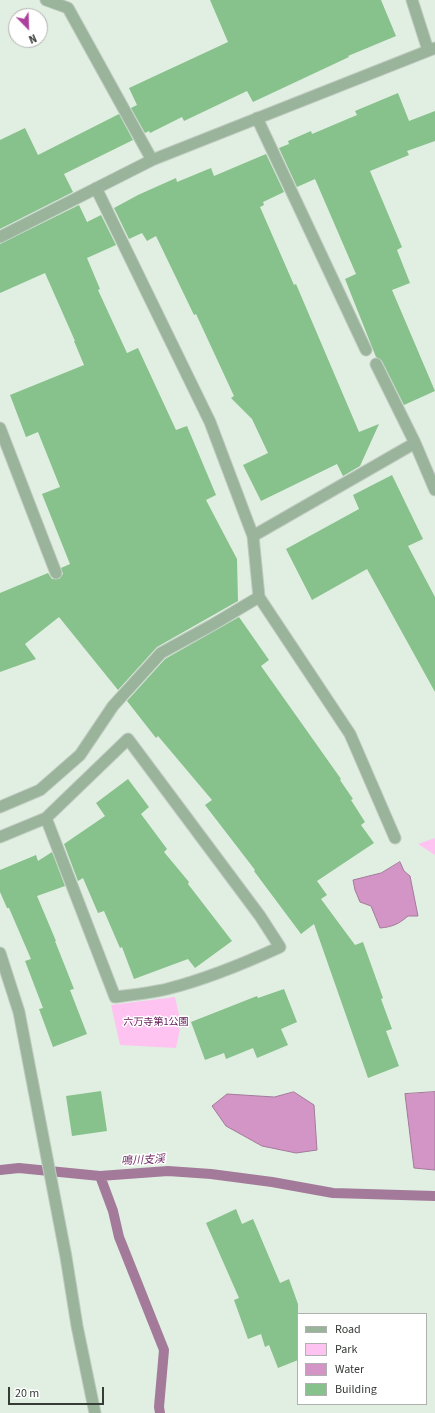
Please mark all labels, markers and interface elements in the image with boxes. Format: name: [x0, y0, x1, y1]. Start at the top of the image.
north arrow: [8, 8, 48, 48]
text: N: [26, 30, 39, 47]
park label: 六万寺第1公園: [124, 1017, 188, 1029]
water label: 鳴川支渓: [121, 1153, 165, 1169]
legend: [297, 1313, 427, 1405]
text: Road: [335, 1321, 361, 1338]
text: Park: [335, 1341, 357, 1358]
text: Water: [335, 1361, 364, 1378]
scale bar: [10, 1379, 106, 1405]
text: Building: [335, 1381, 377, 1398]
text: 20 m: [15, 1385, 39, 1402]

